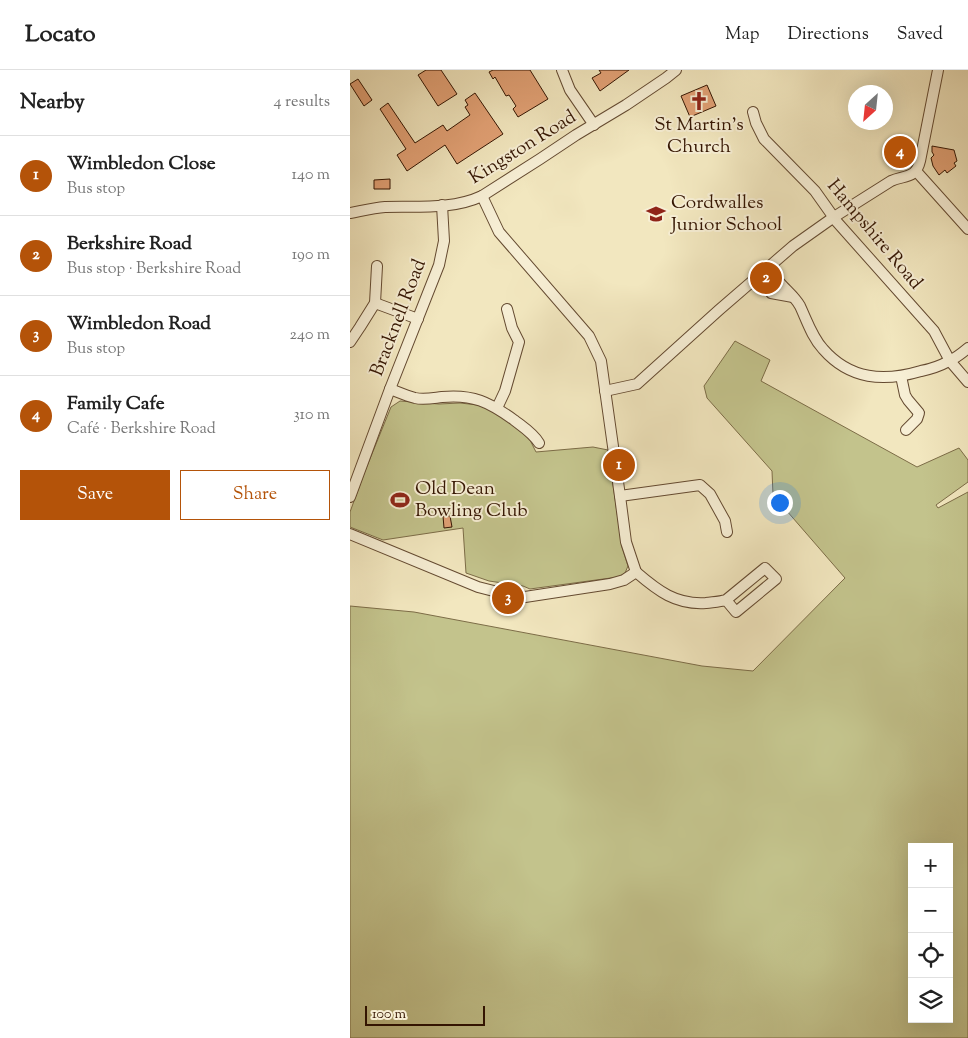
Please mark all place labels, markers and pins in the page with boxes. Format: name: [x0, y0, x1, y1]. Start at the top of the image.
church icon: St Martin's Church: [688, 90, 710, 112]
place label: St Martin's Church: [654, 112, 744, 161]
pin: 4: [884, 133, 916, 171]
place label: Cordwalles Junior School: [670, 190, 782, 239]
school or university icon: Cordwalles Junior School: [645, 203, 667, 225]
pin: 2: [750, 259, 782, 297]
pin: 1: [603, 446, 635, 484]
place label: Old Dean Bowling Club: [415, 476, 528, 525]
sports icon: Old Dean Bowling Club: [389, 489, 411, 511]
pin: 3: [492, 579, 524, 617]

